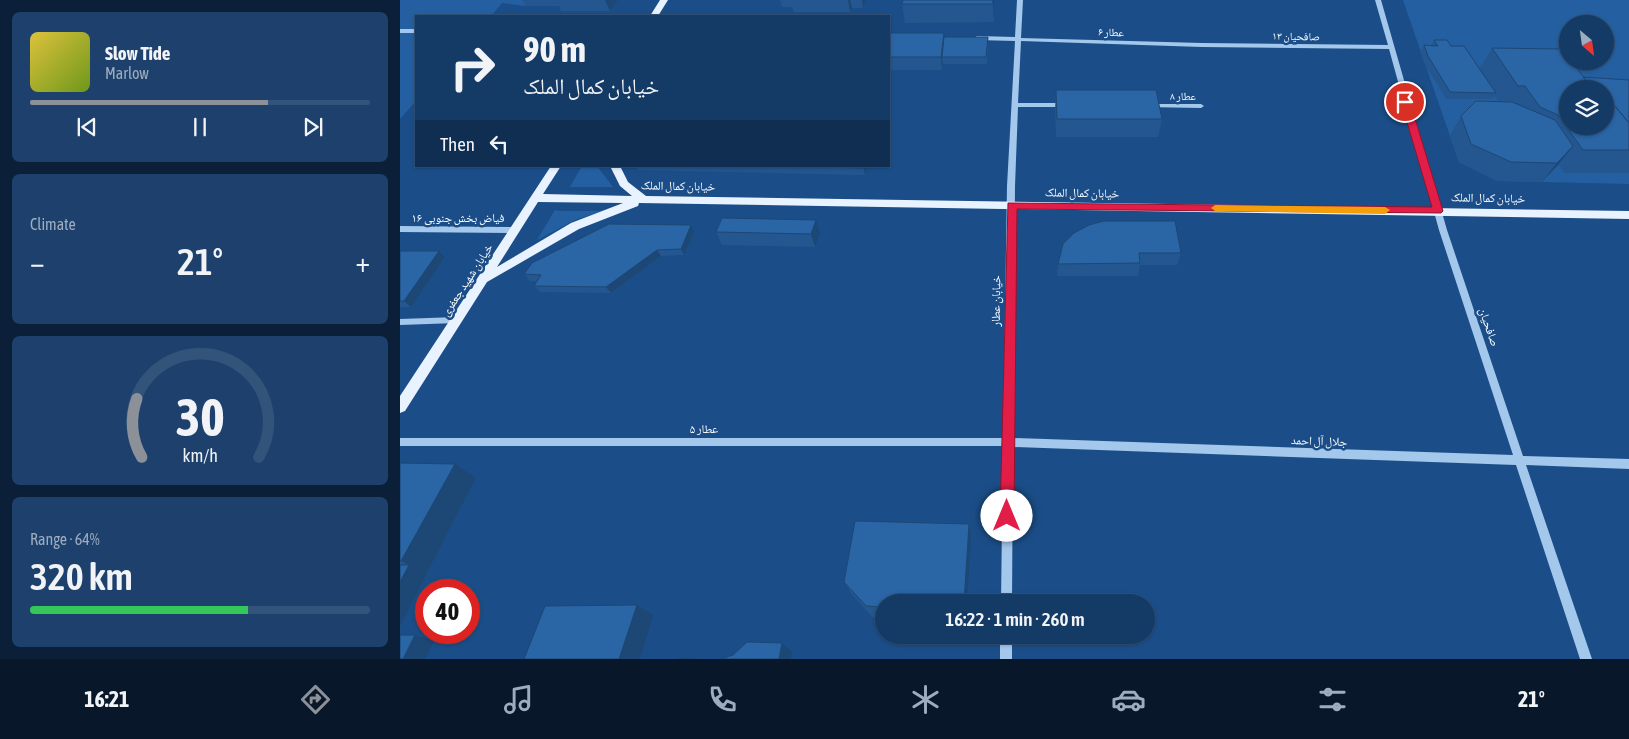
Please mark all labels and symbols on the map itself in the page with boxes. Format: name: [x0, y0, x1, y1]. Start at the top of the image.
north arrow: [1559, 15, 1614, 70]
street label: عطار ۶: [1098, 26, 1125, 38]
street label: صافحیان ۱۳: [1272, 30, 1320, 43]
pin: [1384, 81, 1426, 123]
street label: عطار ۸: [1170, 90, 1196, 102]
street label: خیابان کمال الملک: [641, 178, 716, 194]
street label: خیابان کمال الملک: [1045, 185, 1120, 201]
street label: خیابان کمال الملک: [1451, 190, 1526, 206]
street label: فیاض بخش جنوبی ۱۶: [411, 211, 505, 225]
street label: خیابان شهید جعفری: [438, 241, 496, 319]
street label: خیابان عطار: [989, 275, 1004, 328]
street label: صافحیان: [1476, 306, 1502, 348]
street label: عطار ۵: [690, 422, 718, 436]
street label: جلال آل احمد: [1291, 433, 1348, 449]
position arrow: [980, 489, 1032, 541]
speed limit sign: 40: [415, 579, 480, 644]

